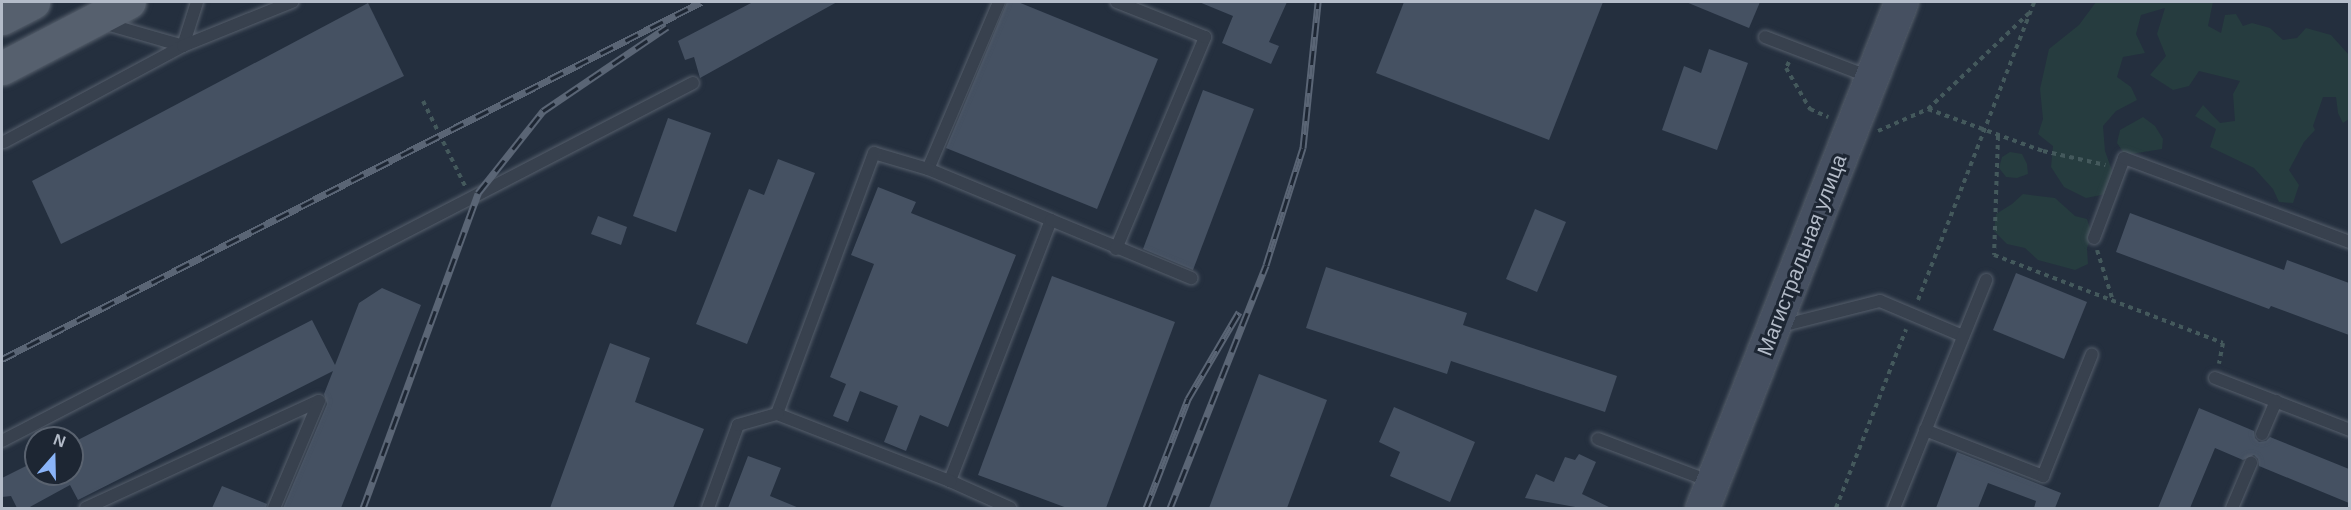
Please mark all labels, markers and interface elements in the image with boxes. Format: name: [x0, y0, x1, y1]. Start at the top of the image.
street label: Магистральная улица: [1752, 151, 1852, 359]
north arrow: [24, 426, 84, 486]
text: N: [51, 431, 68, 450]

